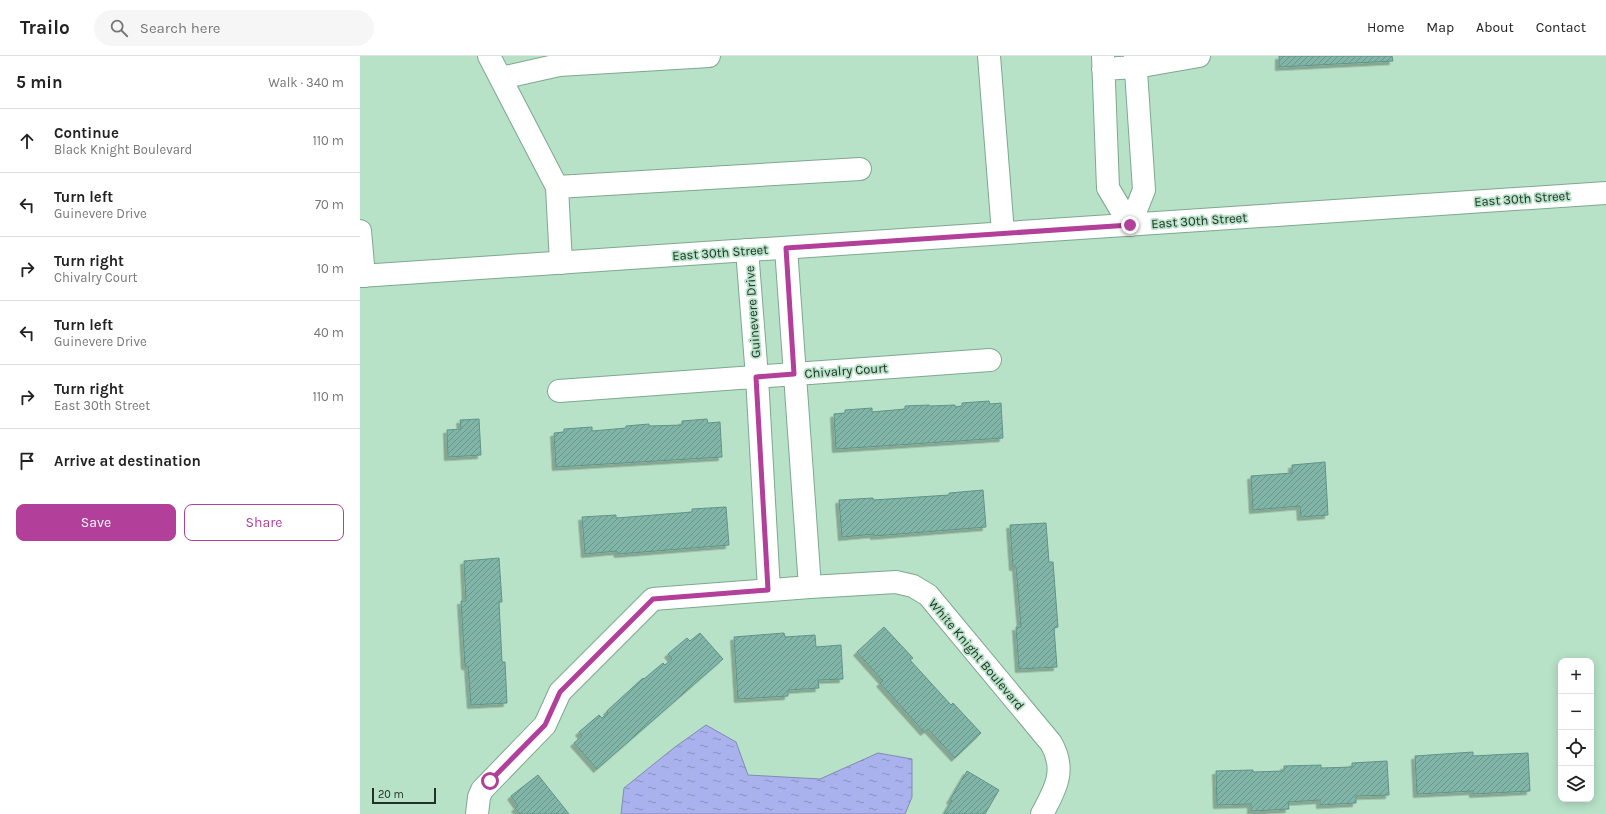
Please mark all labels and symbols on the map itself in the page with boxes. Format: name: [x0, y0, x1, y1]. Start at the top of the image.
street label: East 30th Street: [1474, 188, 1571, 209]
street label: East 30th Street: [1151, 210, 1248, 231]
route end: [1121, 216, 1139, 234]
street label: East 30th Street: [672, 242, 769, 263]
street label: Guinevere Drive: [742, 265, 763, 359]
street label: Chivalry Court: [804, 360, 888, 381]
street label: White Knight Boulevard: [926, 596, 1027, 713]
route start: [481, 772, 499, 790]
scale bar: [372, 786, 436, 805]

